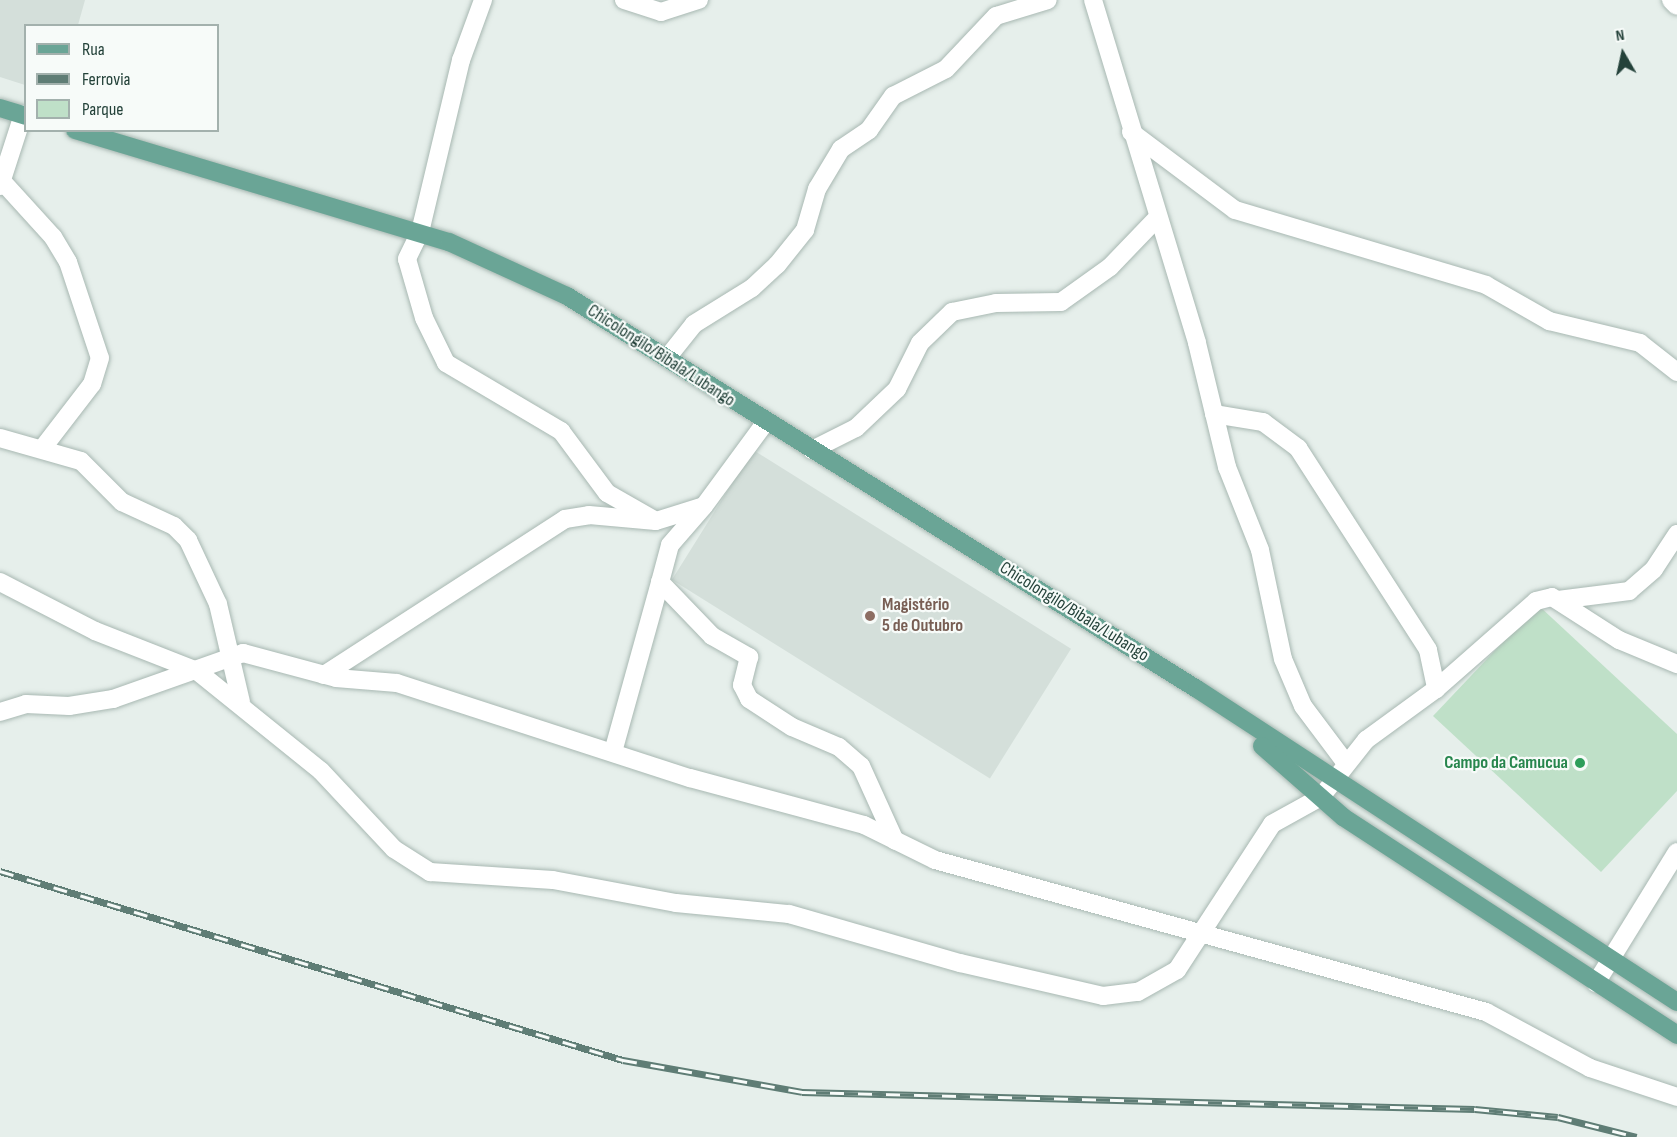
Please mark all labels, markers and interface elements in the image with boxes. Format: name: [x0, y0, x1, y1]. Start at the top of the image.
legend: [24, 24, 219, 132]
north arrow: [1593, 24, 1653, 84]
text: N: [1614, 26, 1626, 46]
text: Rua: [82, 39, 105, 60]
text: Ferrovia: [82, 69, 130, 90]
text: Parque: [82, 99, 123, 120]
street label: Chicolongilo/Bibala/Lubango: [583, 300, 739, 412]
street label: Chicolongilo/Bibala/Lubango: [996, 557, 1152, 667]
place label: Magistério 5 de Outubro: [882, 595, 963, 638]
marker: Magistério 5 de Outubro: [863, 609, 877, 623]
place label: Campo da Camucua: [1444, 752, 1568, 774]
marker: Campo da Camucua: [1573, 756, 1587, 770]

